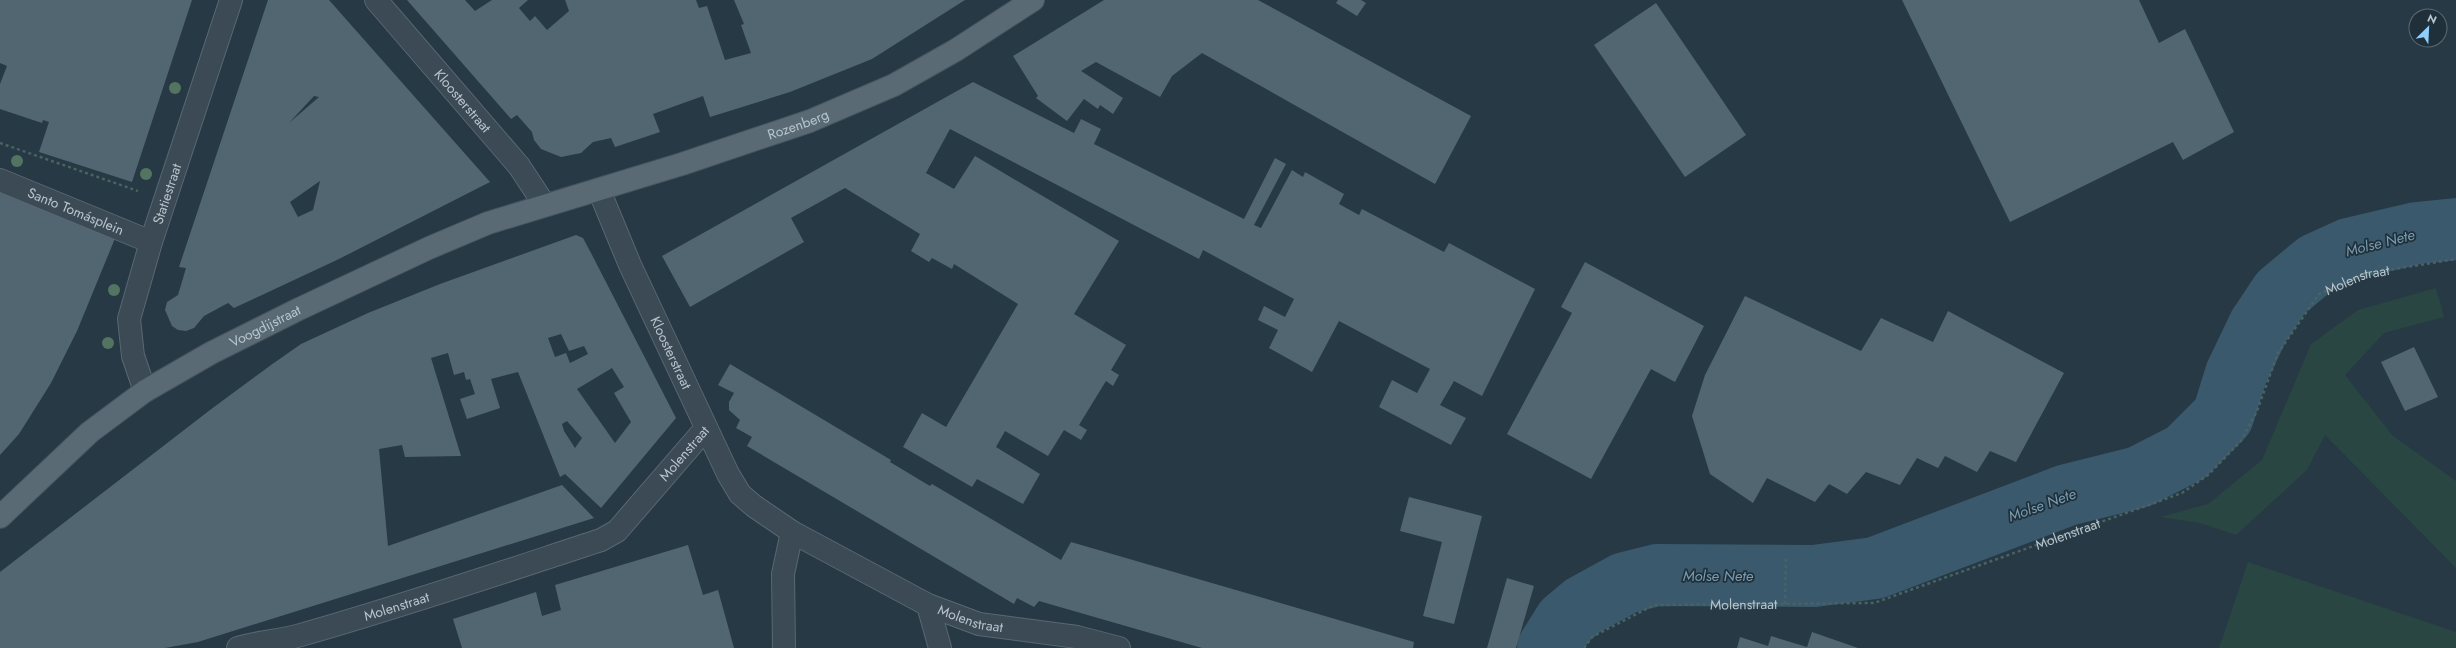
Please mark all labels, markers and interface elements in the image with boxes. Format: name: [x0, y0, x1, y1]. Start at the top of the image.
north arrow: [2408, 8, 2448, 48]
text: N: [2425, 10, 2439, 28]
street label: Kloosterstraat: [430, 65, 496, 137]
street label: Rozenberg: [765, 104, 832, 145]
street label: Statiestraat: [148, 160, 186, 227]
street label: Santo Tomásplein: [25, 182, 127, 240]
water label: Molse Nete: [2343, 224, 2417, 262]
street label: Molenstraat: [2322, 260, 2391, 300]
street label: Voogdijstraat: [226, 299, 305, 352]
street label: Kloosterstraat: [645, 313, 697, 393]
street label: Molenstraat: [654, 421, 714, 485]
water label: Molse Nete: [2005, 482, 2079, 527]
street label: Molenstraat: [2032, 513, 2103, 555]
water label: Molse Nete: [1683, 565, 1754, 587]
street label: Molenstraat: [361, 587, 432, 626]
street label: Molenstraat: [1710, 594, 1778, 614]
street label: Molenstraat: [935, 600, 1005, 637]

